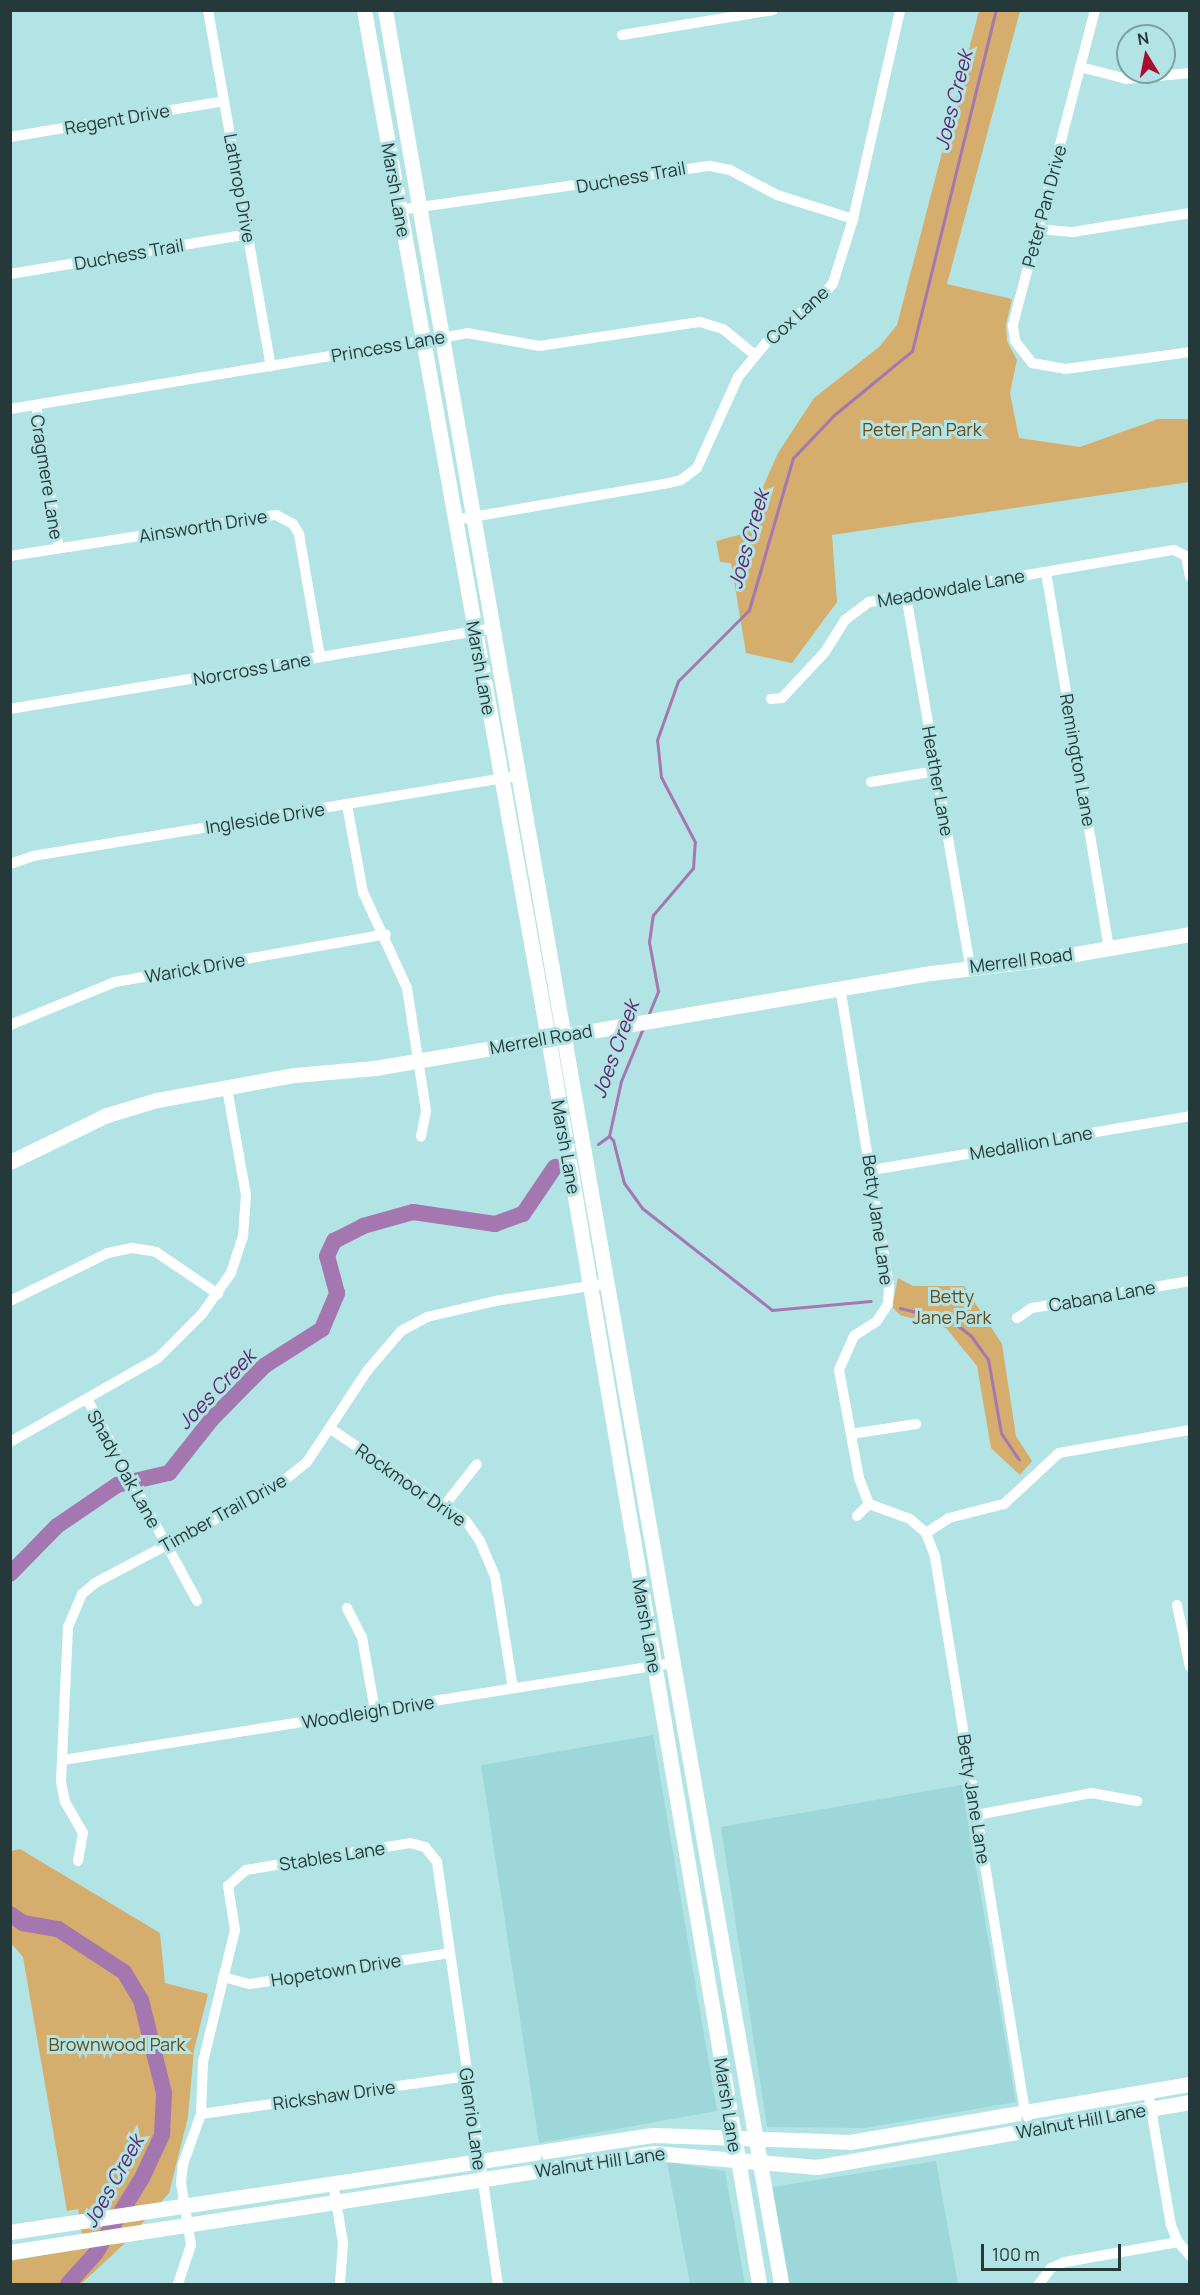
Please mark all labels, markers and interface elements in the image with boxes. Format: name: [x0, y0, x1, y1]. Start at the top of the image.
north arrow: [1116, 24, 1176, 84]
text: N: [1136, 26, 1151, 50]
water label: Joes Creek: [929, 48, 977, 152]
street label: Regent Drive: [63, 99, 171, 139]
street label: Lathrop Drive: [220, 132, 260, 244]
street label: Marsh Lane: [377, 141, 415, 239]
street label: Peter Pan Drive: [1017, 143, 1071, 269]
street label: Duchess Trail: [575, 157, 687, 197]
street label: Duchess Trail: [73, 234, 185, 274]
street label: Cox Lane: [761, 281, 833, 349]
street label: Princess Lane: [329, 325, 447, 367]
street label: Cragmere Lane: [26, 413, 68, 541]
park label: Peter Pan Park: [862, 418, 982, 440]
water label: Joes Creek: [722, 487, 774, 591]
street label: Ainsworth Drive: [137, 505, 269, 547]
street label: Meadowdale Lane: [876, 564, 1026, 612]
street label: Marsh Lane: [462, 619, 500, 717]
street label: Norcross Lane: [192, 648, 312, 690]
street label: Remington Lane: [1056, 692, 1100, 828]
street label: Heather Lane: [918, 724, 958, 838]
street label: Ingleside Drive: [204, 798, 326, 838]
street label: Merrell Road: [968, 943, 1074, 977]
street label: Warick Drive: [143, 949, 247, 987]
water label: Joes Creek: [586, 997, 644, 1101]
street label: Merrell Road: [488, 1019, 594, 1059]
street label: Marsh Lane: [547, 1098, 585, 1196]
street label: Medallion Lane: [968, 1122, 1094, 1164]
street label: Betty Jane Lane: [858, 1153, 898, 1287]
street label: Cabana Lane: [1047, 1276, 1157, 1316]
park label: Betty Jane Park: [913, 1286, 991, 1328]
water label: Joes Creek: [172, 1344, 260, 1434]
street label: Shady Oak Lane: [83, 1406, 165, 1532]
street label: Rockmoor Drive: [352, 1439, 470, 1531]
street label: Timber Trail Drive: [156, 1469, 290, 1557]
street label: Marsh Lane: [628, 1577, 666, 1675]
street label: Woodleigh Drive: [300, 1691, 436, 1733]
street label: Betty Jane Lane: [953, 1732, 995, 1866]
street label: Stables Lane: [277, 1837, 387, 1875]
street label: Hopetown Drive: [269, 1949, 403, 1991]
park label: Brownwood Park: [48, 2033, 186, 2055]
street label: Marsh Lane: [710, 2056, 746, 2154]
street label: Glenrio Lane: [455, 2066, 491, 2172]
street label: Rickshaw Drive: [271, 2076, 397, 2114]
street label: Walnut Hill Lane: [1014, 2099, 1148, 2143]
water label: Joes Creek: [78, 2131, 148, 2231]
street label: Walnut Hill Lane: [533, 2142, 667, 2182]
scale bar: [984, 2232, 1124, 2270]
text: 100 m: [992, 2242, 1040, 2266]

